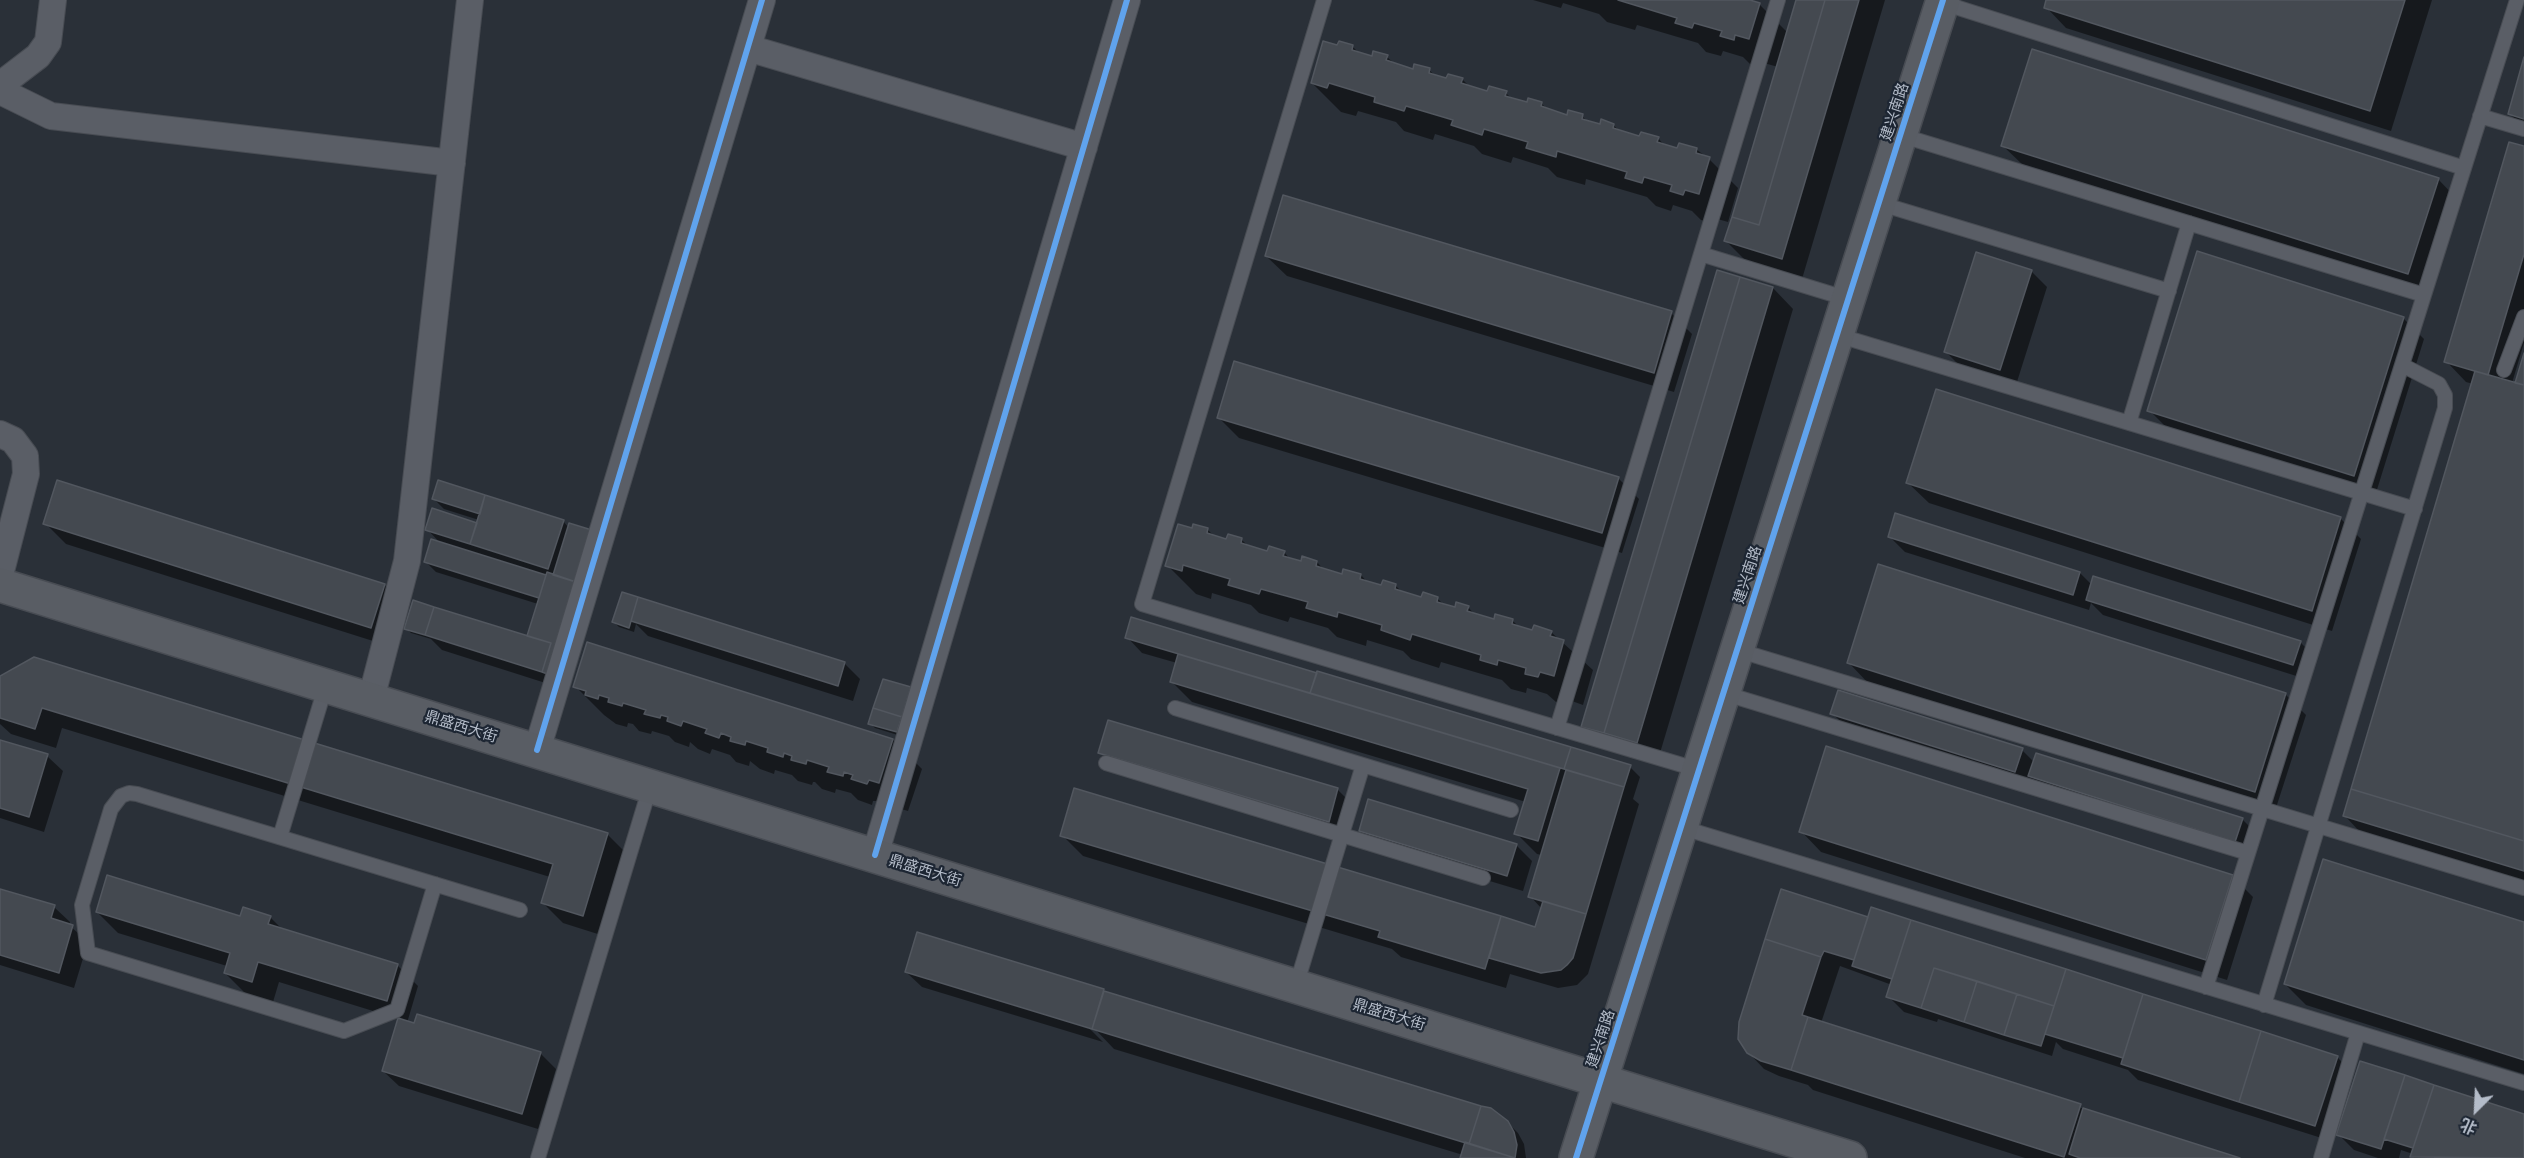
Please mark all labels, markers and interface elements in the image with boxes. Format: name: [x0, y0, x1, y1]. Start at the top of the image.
street label: 建兴南路: [1877, 81, 1913, 143]
street label: 建兴南路: [1730, 544, 1766, 606]
street label: 鼎盛西大街: [423, 707, 499, 747]
street label: 鼎盛西大街: [887, 851, 963, 891]
street label: 鼎盛西大街: [1351, 995, 1427, 1035]
street label: 建兴南路: [1583, 1008, 1619, 1070]
north arrow: [2446, 1080, 2506, 1140]
text: 北: [2457, 1114, 2480, 1139]

